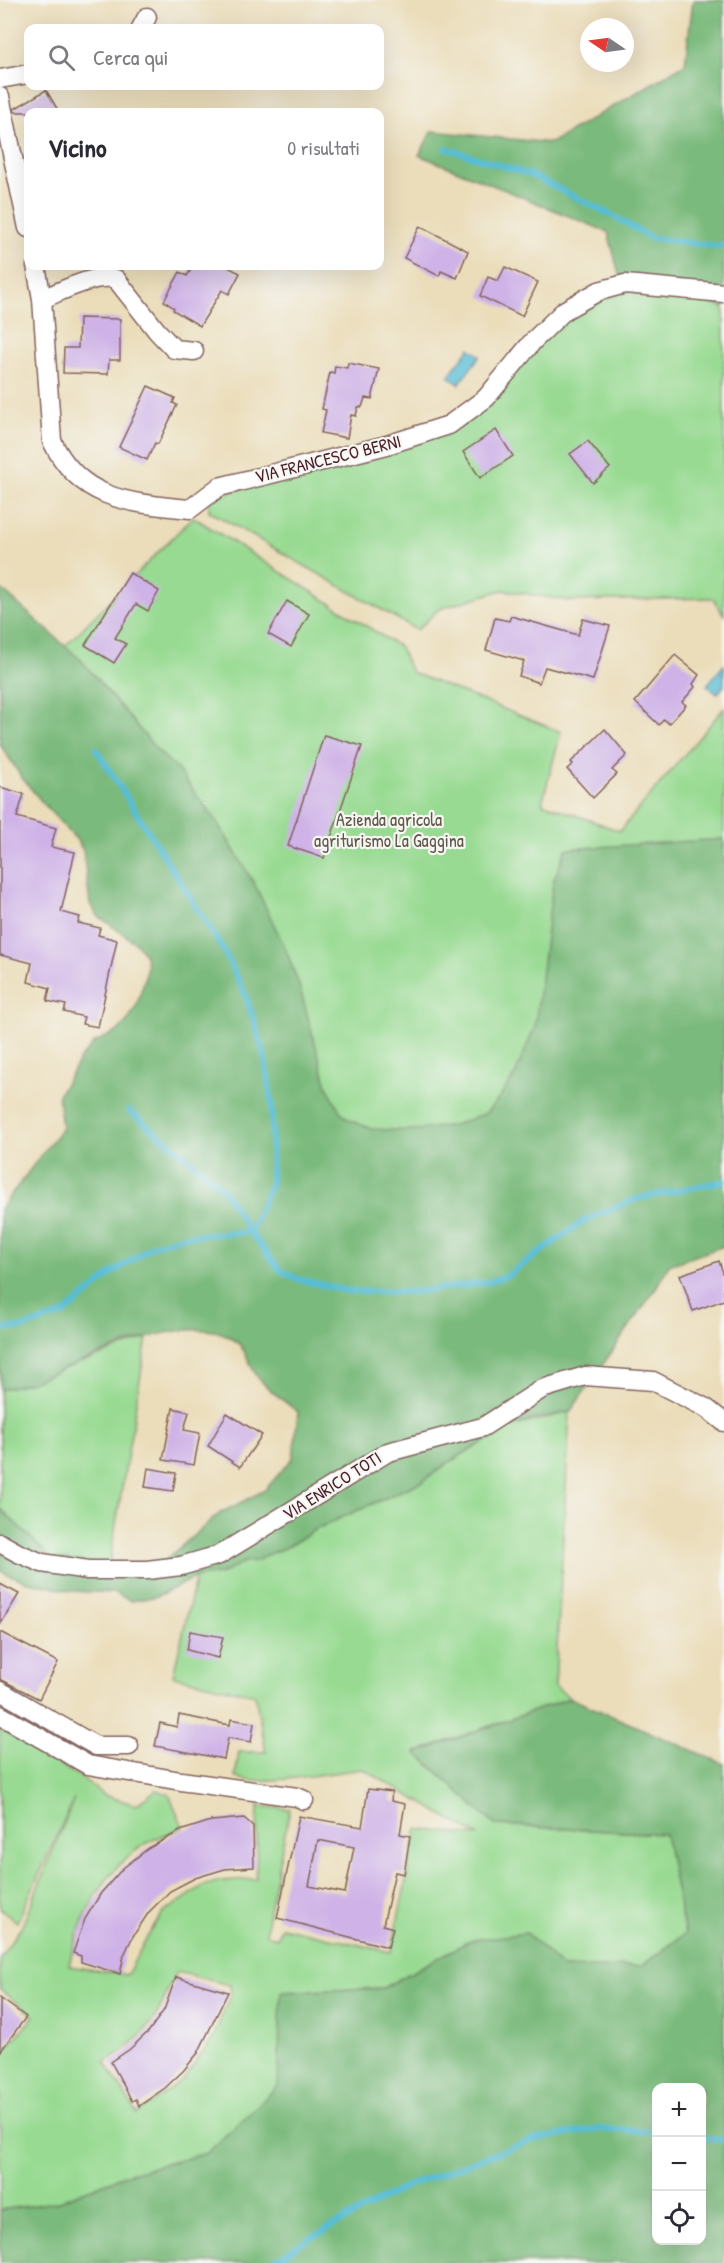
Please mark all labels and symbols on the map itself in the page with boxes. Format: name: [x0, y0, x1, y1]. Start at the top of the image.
north arrow: [580, 18, 634, 72]
street label: VIA FRANCESCO BERNI: [252, 428, 404, 489]
park label: Azienda agricola agriturismo La Gaggina: [314, 807, 464, 853]
street label: VIA ENRICO TOTI: [277, 1445, 386, 1526]

